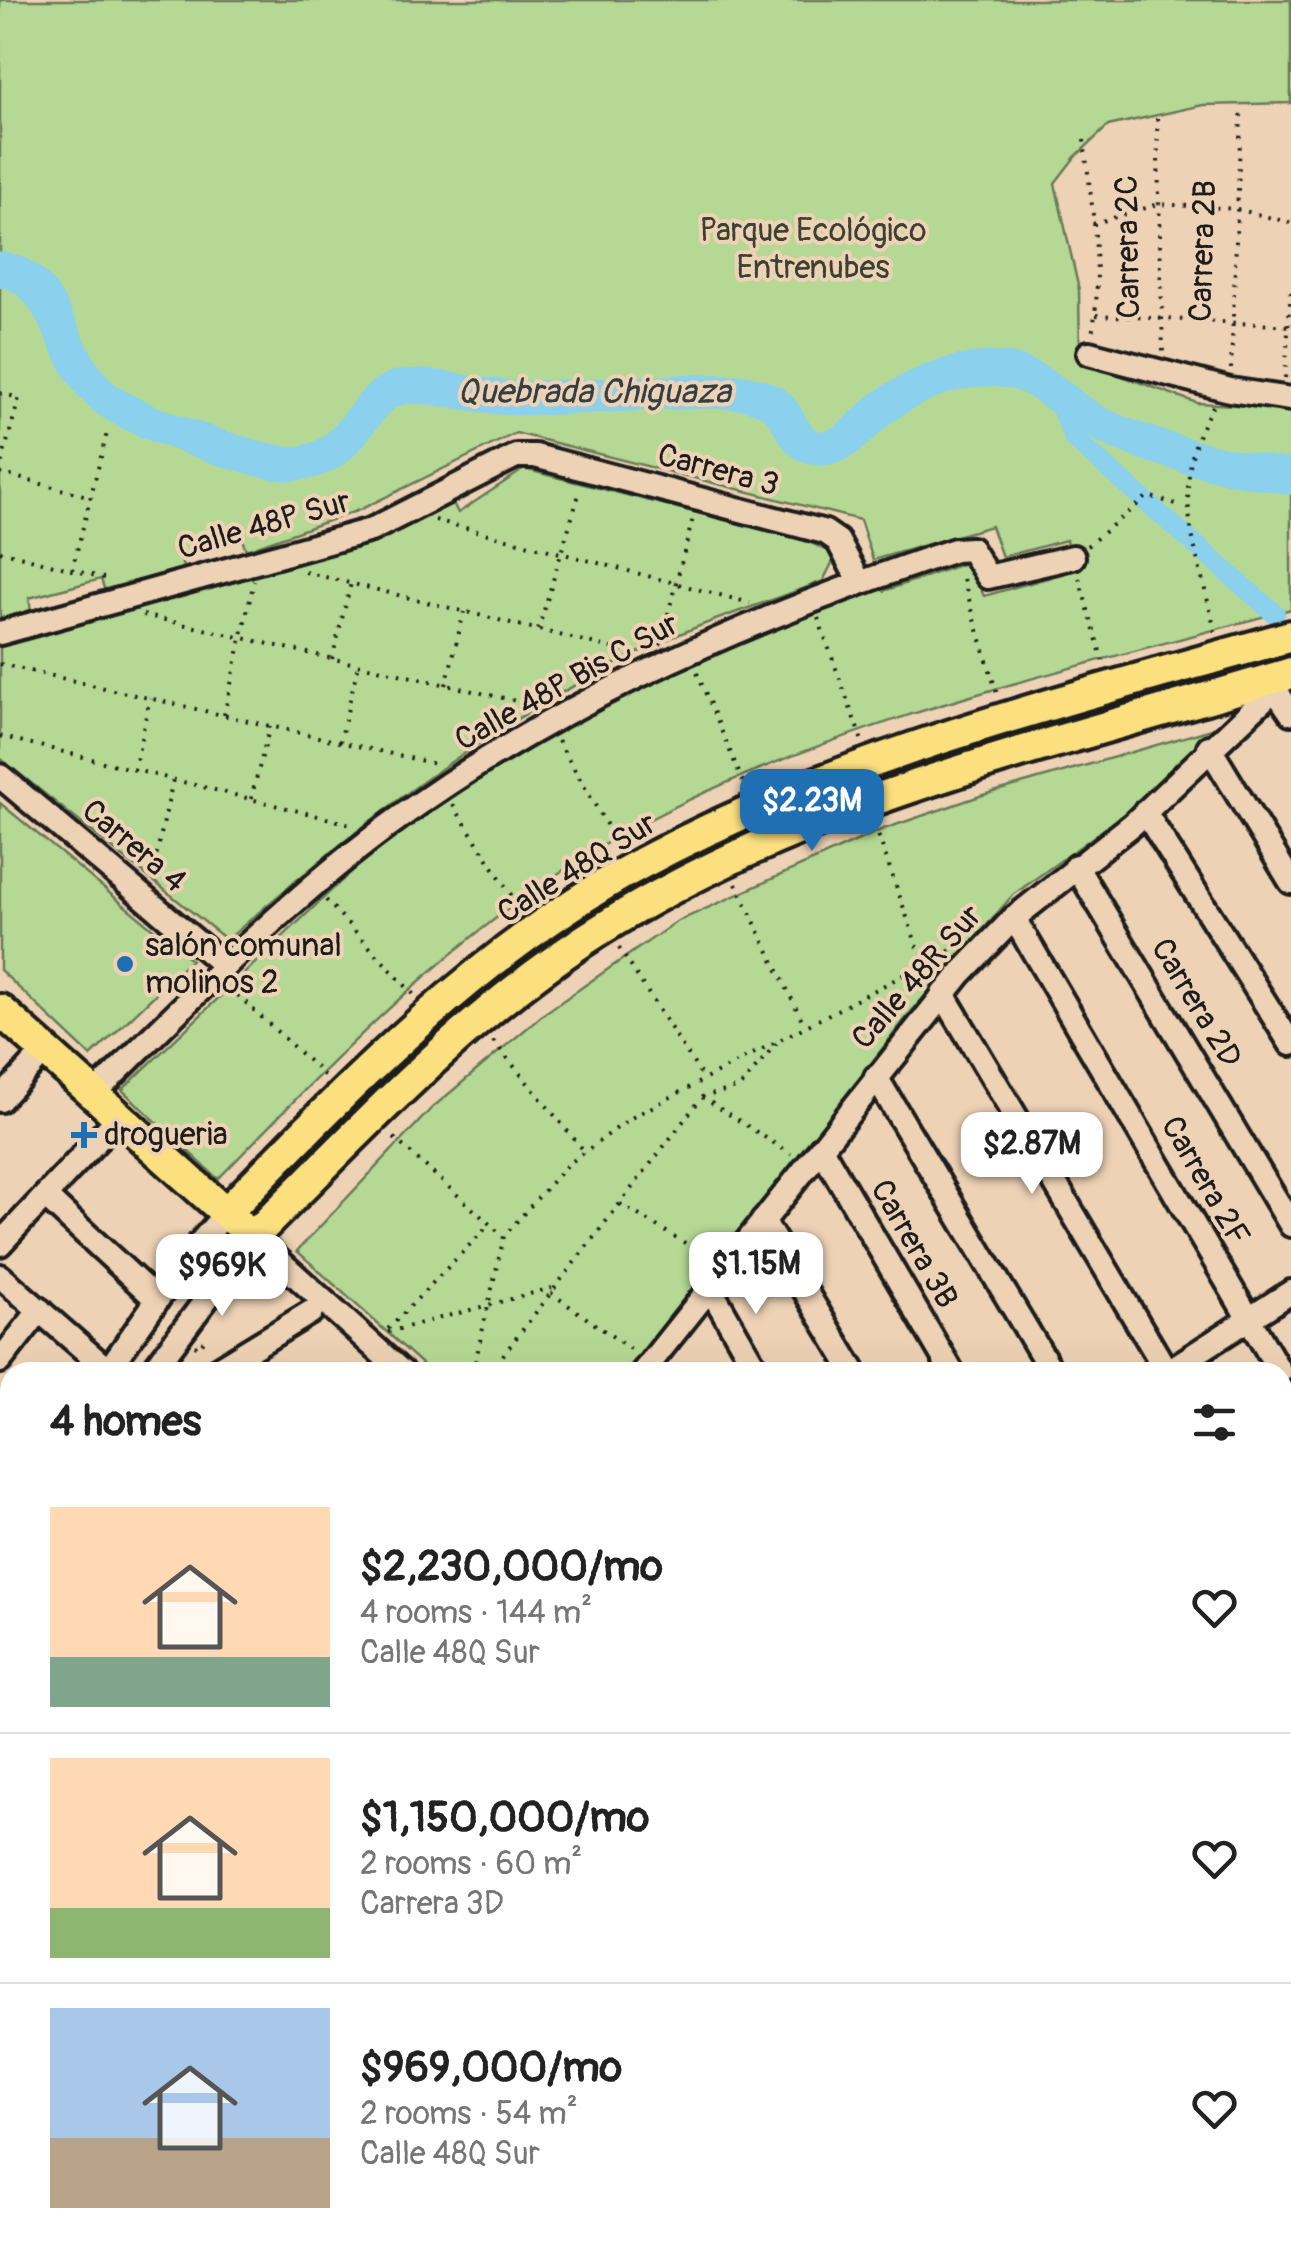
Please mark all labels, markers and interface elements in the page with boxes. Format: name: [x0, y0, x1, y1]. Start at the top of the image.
street label: Carrera 2C: [1107, 175, 1149, 319]
street label: Carrera 2B: [1181, 179, 1225, 323]
park label: Parque Ecológico Entrenubes: [700, 211, 926, 288]
water label: Quebrada Chiguaza: [457, 370, 733, 414]
street label: Carrera 3: [653, 435, 783, 505]
street label: Calle 48P Sur: [173, 481, 356, 569]
street label: Calle 48P Bis C Sur: [448, 604, 686, 760]
pin: $2.23M: [731, 769, 893, 854]
text: $2.23M: [762, 781, 862, 821]
street label: Carrera 4: [73, 791, 195, 901]
street label: Calle 48Q Sur: [490, 803, 664, 933]
street label: Calle 48R Sur: [843, 896, 991, 1058]
place label: salón comunal molinos 2: [145, 926, 342, 1003]
street label: Carrera 2D: [1142, 931, 1250, 1075]
marker: salón comunal molinos 2: [114, 953, 136, 975]
street label: Carrera 2F: [1152, 1109, 1258, 1253]
pin: $2.87M: [951, 1112, 1113, 1197]
place label: drogueria: [104, 1115, 228, 1155]
marker: drogueria: [73, 1124, 95, 1146]
text: $2.87M: [983, 1124, 1081, 1164]
street label: Carrera 3B: [861, 1173, 967, 1315]
pin: $1.15M: [675, 1232, 837, 1317]
pin: $969K: [152, 1234, 292, 1319]
text: $1.15M: [711, 1244, 801, 1284]
text: $969K: [178, 1246, 266, 1286]
icon: filters: [1187, 1395, 1242, 1450]
text: 4 homes: [50, 1396, 201, 1448]
text: $2,230,000/mo: [360, 1541, 663, 1593]
icon: home: [130, 1547, 250, 1667]
icon: heart: [1187, 1580, 1242, 1635]
text: 4 rooms · 144 m²: [360, 1593, 592, 1633]
text: Calle 48Q Sur: [360, 1633, 540, 1673]
text: $1,150,000/mo: [360, 1792, 649, 1844]
icon: home: [130, 1798, 250, 1918]
icon: heart: [1187, 1831, 1242, 1886]
text: 2 rooms · 60 m²: [360, 1844, 582, 1884]
text: Carrera 3D: [360, 1884, 504, 1924]
text: $969,000/mo: [360, 2042, 622, 2094]
icon: home: [130, 2048, 250, 2168]
icon: heart: [1187, 2081, 1242, 2136]
text: 2 rooms · 54 m²: [360, 2094, 578, 2134]
text: Calle 48Q Sur: [360, 2134, 540, 2174]

